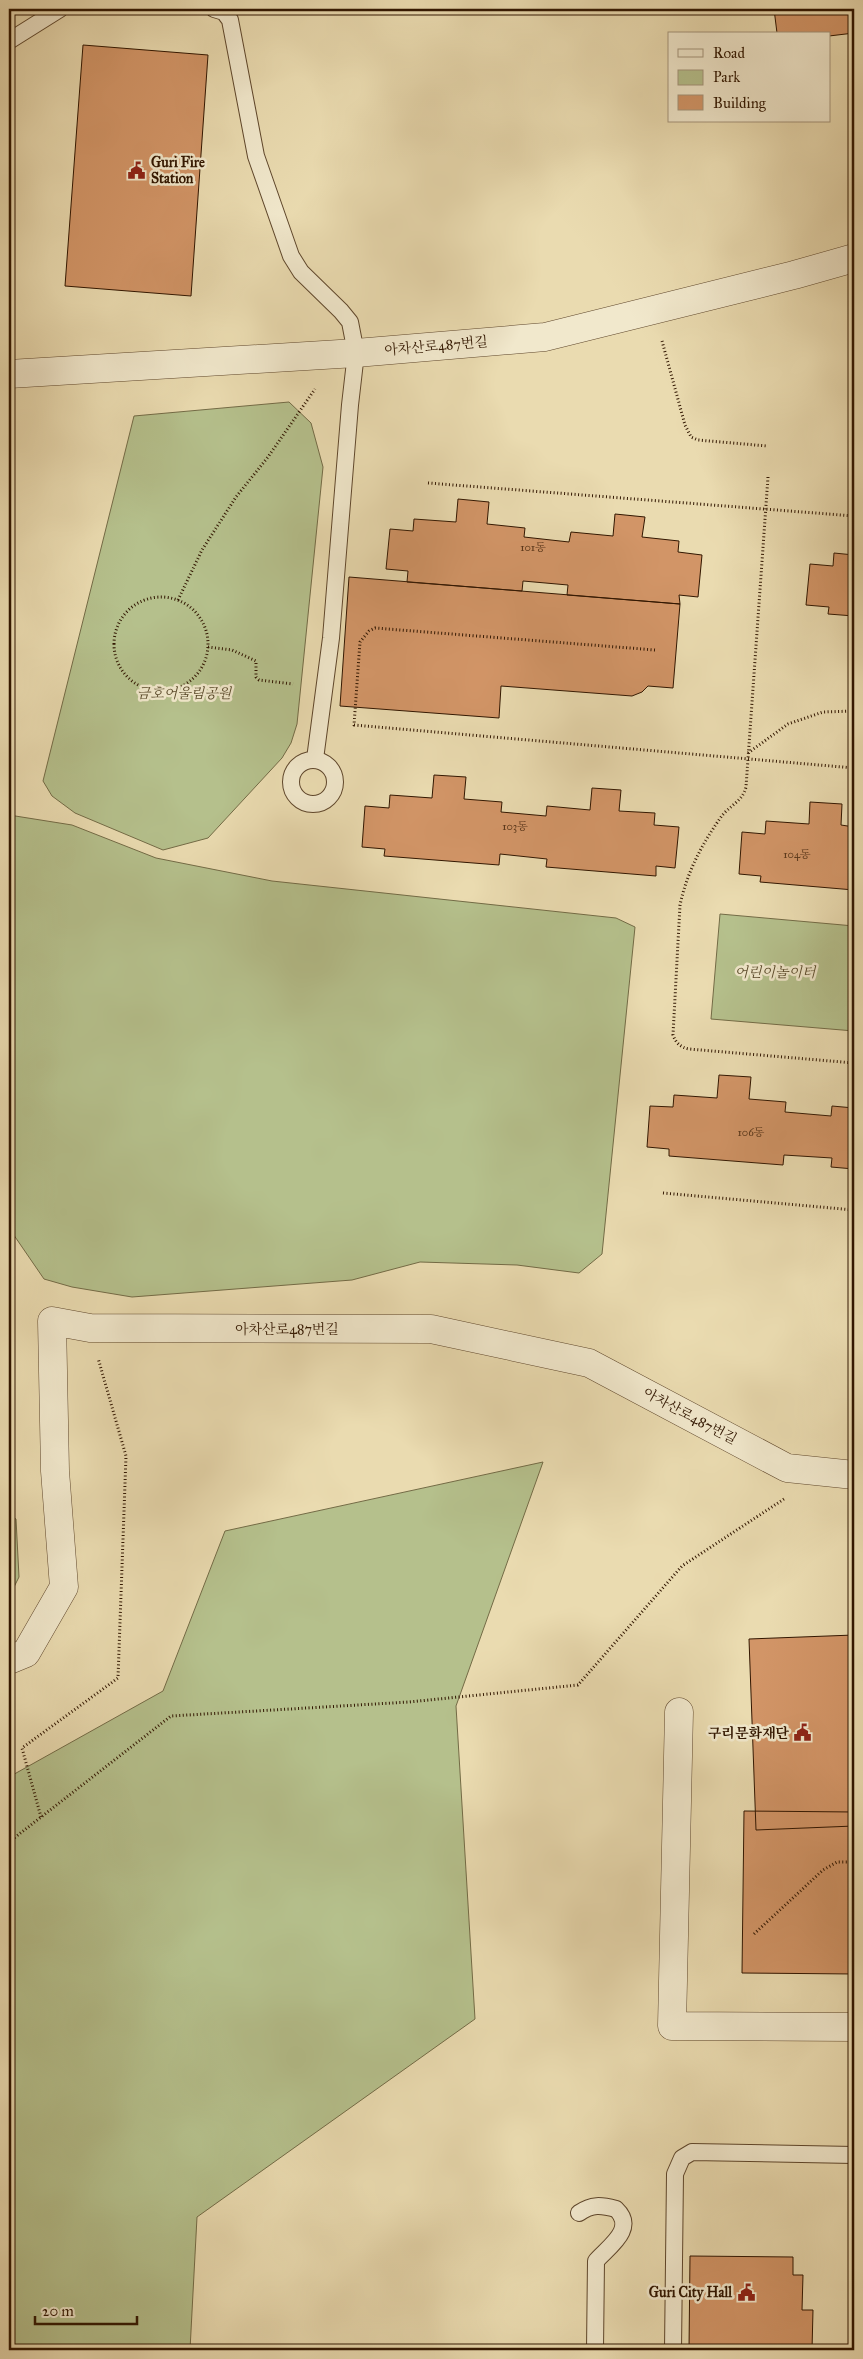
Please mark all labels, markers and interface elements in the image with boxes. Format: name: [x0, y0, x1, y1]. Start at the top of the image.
legend: [668, 32, 830, 122]
text: Road: [713, 44, 745, 62]
text: Park: [713, 68, 740, 86]
text: Building: [713, 94, 767, 112]
place label: Guri Fire Station: [151, 154, 205, 187]
public building icon: Guri Fire Station: [127, 160, 147, 180]
street label: 아차산로487번길: [384, 333, 488, 359]
house number: 101동: [520, 541, 546, 554]
park label: 금호어울림공원: [137, 685, 233, 702]
house number: 103동: [502, 820, 528, 833]
house number: 104동: [783, 848, 811, 861]
park label: 어린이놀이터: [734, 964, 817, 981]
house number: 106동: [738, 1126, 765, 1139]
street label: 아차산로487번길: [235, 1321, 339, 1338]
street label: 아차산로487번길: [640, 1384, 740, 1448]
public building icon: 구리문화재단: [793, 1723, 813, 1743]
place label: 구리문화재단: [708, 1725, 789, 1742]
public building icon: Guri City Hall: [736, 2282, 756, 2302]
place label: Guri City Hall: [649, 2284, 733, 2302]
scale bar: [35, 2294, 138, 2326]
text: 20 m: [42, 2302, 74, 2320]

